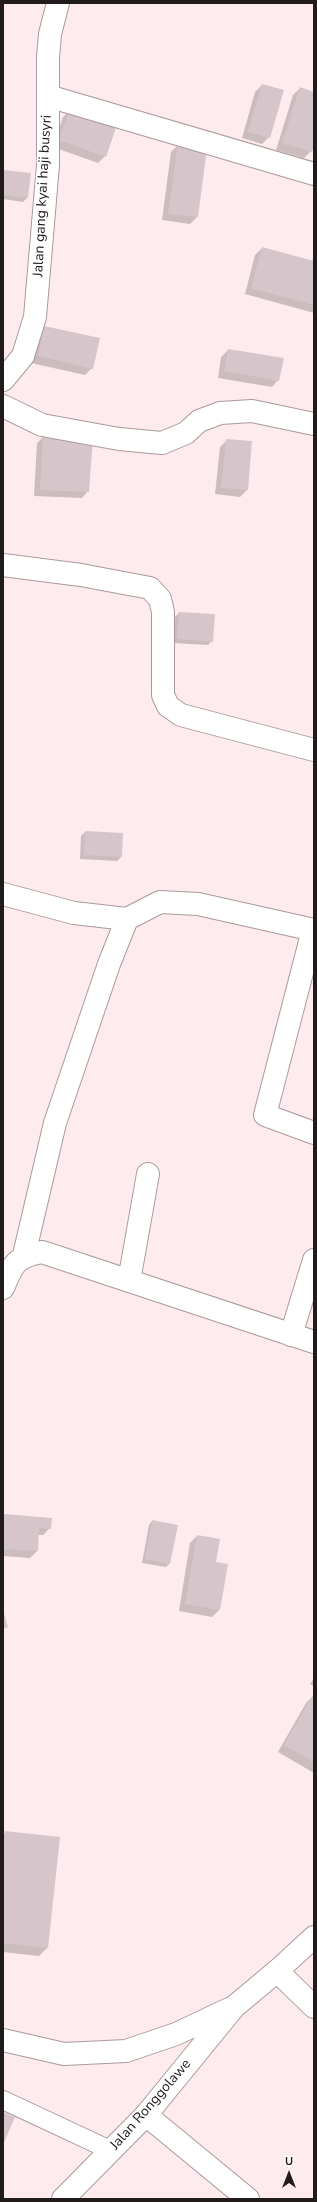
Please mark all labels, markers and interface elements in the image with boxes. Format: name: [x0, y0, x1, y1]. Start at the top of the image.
street label: Jalan gang kyai haji busyri: [30, 115, 56, 277]
street label: Jalan Ronggolawe: [107, 2056, 195, 2154]
north arrow: [269, 2154, 309, 2194]
text: U: [285, 2154, 293, 2169]

